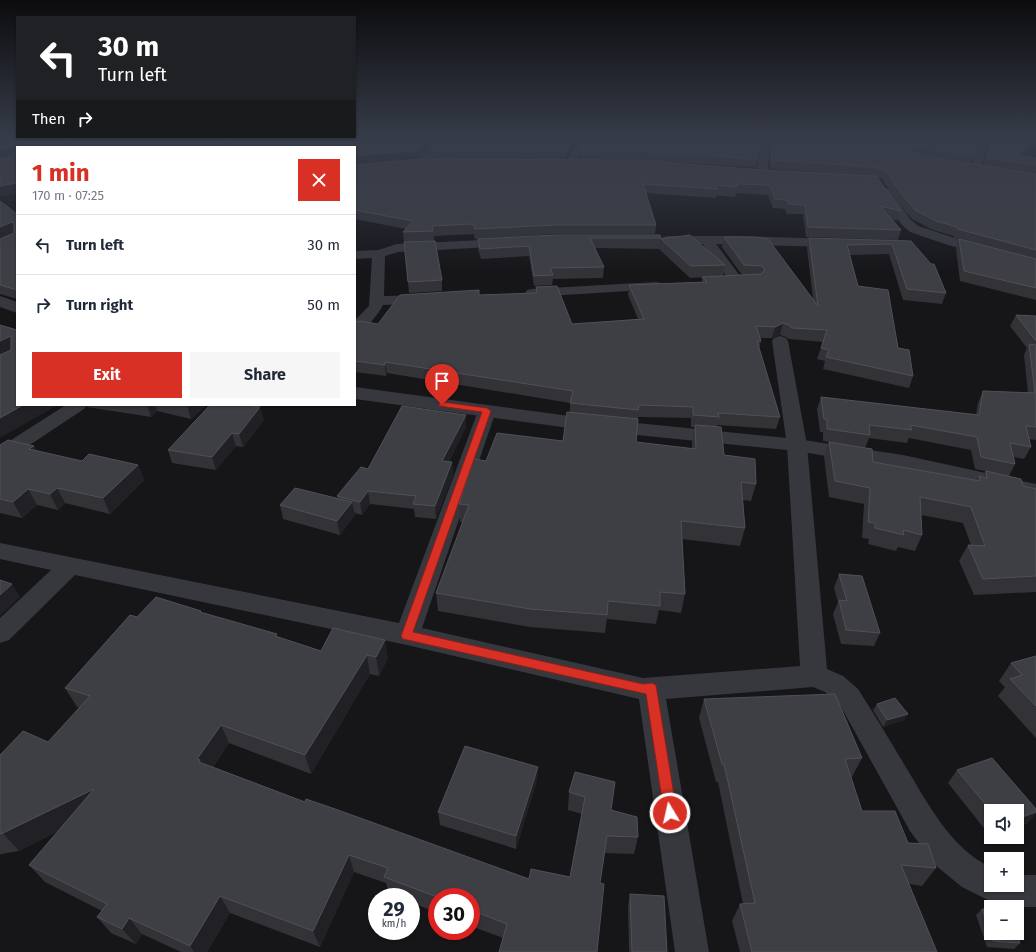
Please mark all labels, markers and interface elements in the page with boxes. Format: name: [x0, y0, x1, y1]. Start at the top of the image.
text: 30 m: [98, 30, 159, 63]
icon: left: [32, 32, 84, 84]
text: Turn left: [98, 64, 167, 86]
icon: right: [74, 108, 96, 130]
text: Then: [32, 110, 66, 128]
text: 1 min: [32, 159, 90, 187]
button: close: [298, 159, 340, 201]
text: 170 m · 07:25: [32, 188, 104, 203]
icon: left: [32, 234, 54, 256]
text: Turn left: [66, 236, 124, 254]
text: 30 m: [307, 236, 340, 254]
icon: right: [32, 294, 54, 316]
text: Turn right: [66, 296, 133, 314]
text: 50 m: [307, 296, 340, 314]
button: Exit: [32, 352, 182, 398]
button: Share: [190, 352, 340, 398]
pin: [425, 364, 459, 405]
icon: arrive: [431, 370, 453, 392]
position arrow: [649, 792, 691, 834]
map controls: [984, 804, 1024, 940]
button: sound: [984, 804, 1024, 844]
button: +: [984, 852, 1024, 892]
speed limit sign: 30: [428, 888, 480, 940]
text: 29: [383, 897, 405, 921]
button: −: [984, 900, 1024, 940]
text: km/h: [382, 918, 406, 930]

